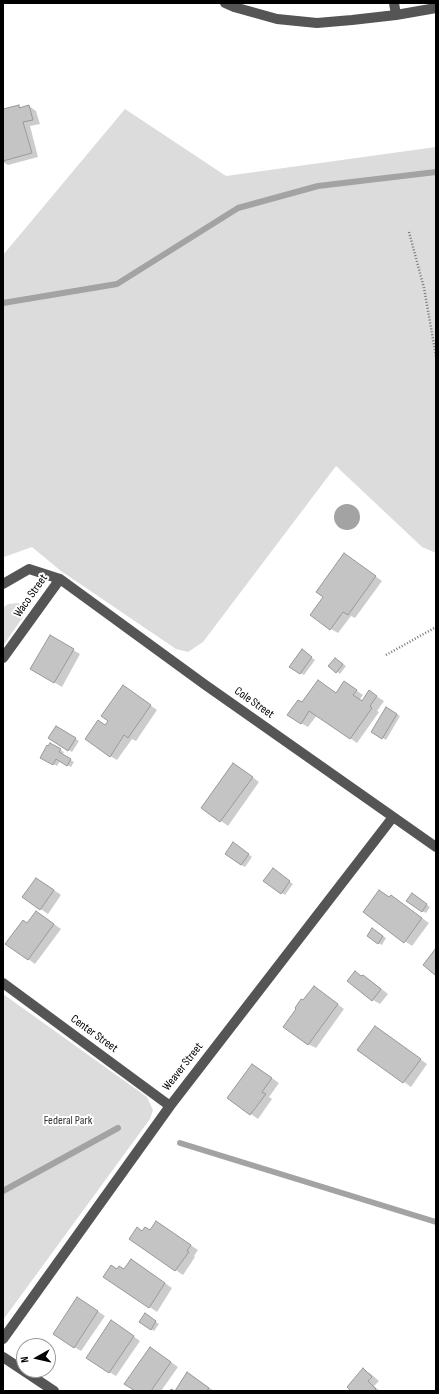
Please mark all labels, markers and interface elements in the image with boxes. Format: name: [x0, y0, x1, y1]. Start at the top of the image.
street label: Waco Street: [11, 572, 51, 620]
street label: Cole Street: [231, 684, 277, 722]
street label: Center Street: [68, 1012, 120, 1056]
street label: Weaver Street: [160, 1040, 206, 1094]
park label: Federal Park: [44, 1114, 92, 1128]
north arrow: [16, 1338, 56, 1378]
text: N: [18, 1356, 31, 1363]

